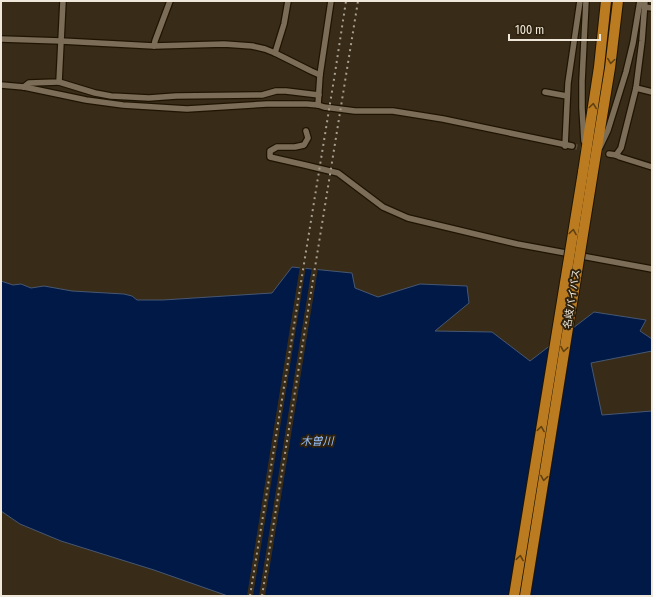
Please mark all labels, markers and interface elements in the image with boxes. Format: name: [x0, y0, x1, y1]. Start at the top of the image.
scale bar: [509, 16, 600, 42]
text: 100 m: [515, 23, 544, 37]
one-way arrow: [606, 58, 615, 64]
one-way arrow: [588, 103, 597, 109]
one-way arrow: [568, 229, 577, 235]
street label: 名岐バイパス: [561, 269, 583, 329]
one-way arrow: [560, 346, 569, 352]
one-way arrow: [536, 426, 545, 432]
water label: 木曽川: [301, 435, 334, 448]
one-way arrow: [540, 474, 549, 481]
one-way arrow: [515, 554, 524, 561]

